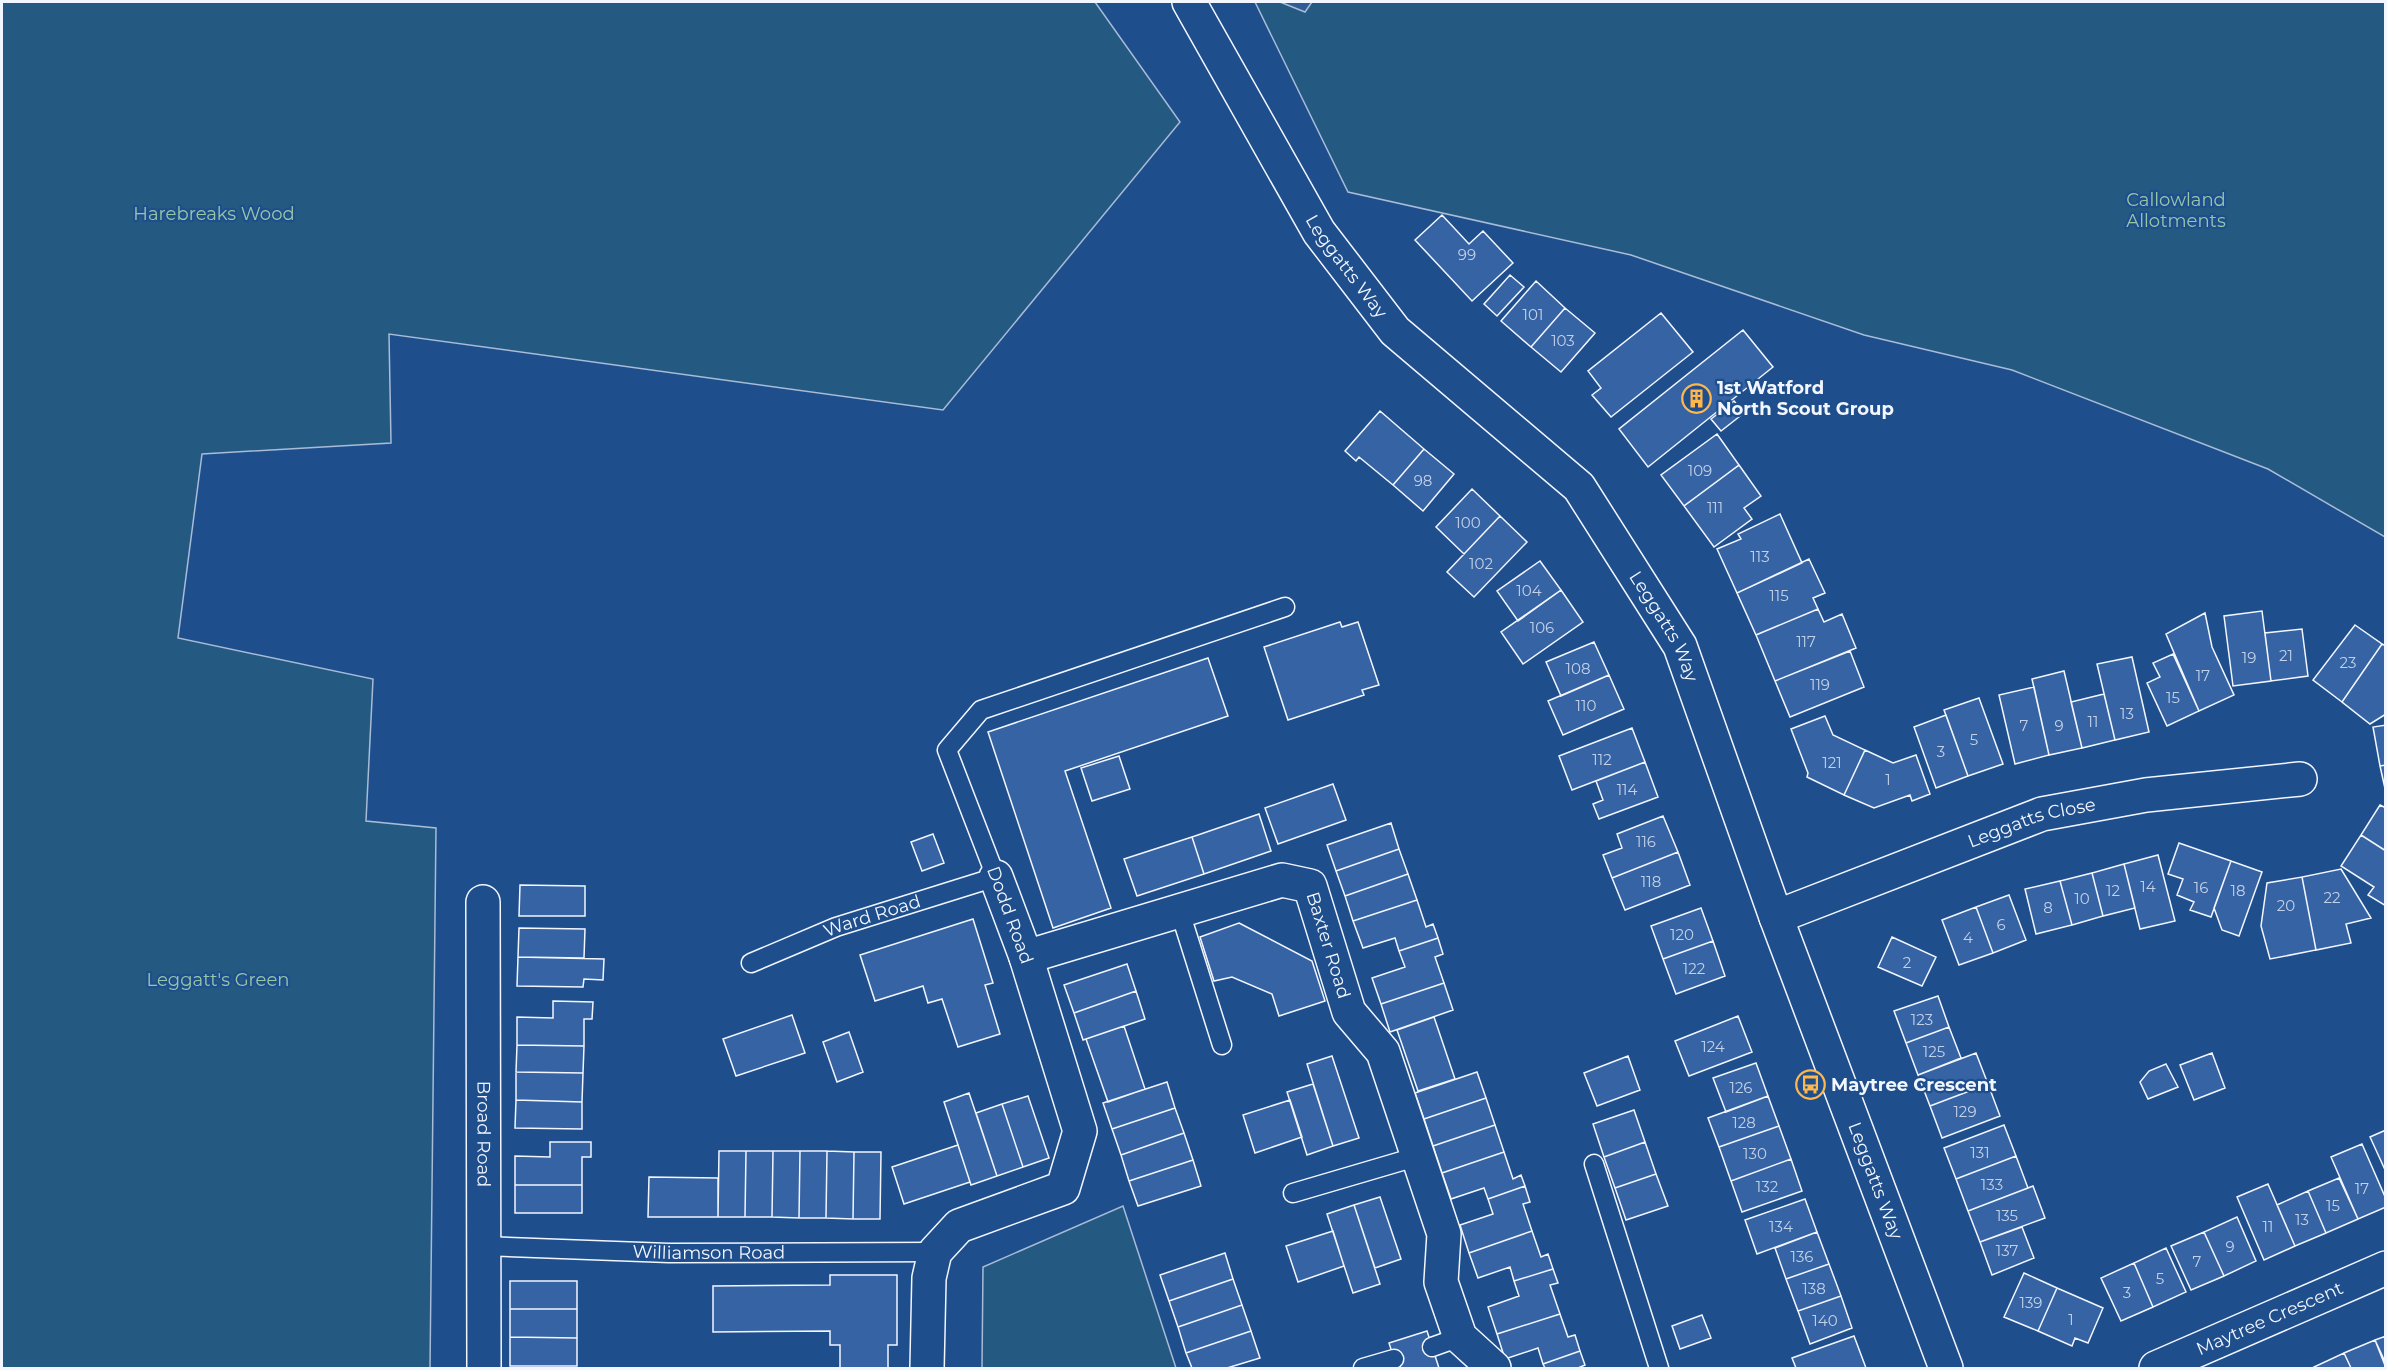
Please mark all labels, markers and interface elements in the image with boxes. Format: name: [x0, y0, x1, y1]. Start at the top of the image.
park label: Callowland Allotments: [2126, 189, 2226, 232]
park label: Harebreaks Wood: [133, 203, 295, 225]
street label: Leggatts Way: [1301, 211, 1392, 323]
house number: 99: [1458, 245, 1476, 264]
house number: 101: [1523, 305, 1543, 324]
house number: 103: [1551, 331, 1575, 350]
place label: 1st Watford North Scout Group: [1717, 377, 1894, 420]
building icon: 1st Watford North Scout Group: [1680, 382, 1712, 414]
house number: 109: [1688, 461, 1712, 480]
house number: 98: [1414, 471, 1432, 490]
house number: 111: [1707, 498, 1723, 517]
house number: 100: [1455, 513, 1481, 532]
house number: 113: [1750, 547, 1770, 566]
house number: 102: [1469, 554, 1493, 573]
street label: Leggatts Way: [1624, 567, 1703, 685]
house number: 104: [1516, 581, 1542, 600]
house number: 115: [1769, 586, 1789, 605]
house number: 106: [1530, 618, 1554, 637]
house number: 117: [1796, 632, 1816, 651]
house number: 21: [2279, 646, 2293, 665]
house number: 19: [2242, 648, 2256, 667]
house number: 23: [2340, 653, 2356, 672]
house number: 108: [1566, 659, 1590, 678]
house number: 17: [2196, 666, 2210, 685]
house number: 119: [1810, 675, 1830, 694]
house number: 15: [2166, 688, 2180, 707]
house number: 110: [1576, 696, 1596, 715]
house number: 13: [2120, 704, 2134, 723]
house number: 11: [2088, 712, 2098, 731]
house number: 7: [2020, 716, 2029, 735]
house number: 9: [2054, 716, 2064, 735]
house number: 5: [1970, 730, 1978, 749]
house number: 3: [1937, 742, 1945, 761]
house number: 112: [1592, 750, 1612, 769]
house number: 121: [1822, 753, 1842, 772]
house number: 1: [1885, 770, 1891, 789]
house number: 114: [1617, 780, 1637, 799]
street label: Leggatts Close: [1965, 793, 2098, 853]
house number: 116: [1636, 832, 1656, 851]
street label: Dodd Road: [982, 863, 1038, 967]
house number: 118: [1641, 872, 1661, 891]
house number: 14: [2140, 877, 2156, 896]
house number: 16: [2194, 878, 2208, 897]
house number: 12: [2106, 881, 2120, 900]
house number: 18: [2231, 881, 2246, 900]
house number: 22: [2323, 888, 2341, 907]
street label: Baxter Road: [1301, 889, 1355, 1001]
house number: 10: [2074, 889, 2090, 908]
street label: Ward Road: [820, 890, 923, 942]
house number: 20: [2277, 896, 2295, 915]
house number: 8: [2043, 898, 2053, 917]
house number: 6: [1996, 915, 2006, 934]
house number: 120: [1670, 925, 1694, 944]
house number: 4: [1963, 928, 1973, 947]
house number: 2: [1903, 953, 1911, 972]
house number: 122: [1683, 959, 1705, 978]
park label: Leggatt's Green: [147, 969, 289, 991]
house number: 123: [1911, 1010, 1933, 1029]
house number: 124: [1701, 1037, 1725, 1056]
house number: 125: [1923, 1042, 1945, 1061]
bus stop icon: Maytree Crescent: [1794, 1069, 1826, 1101]
place label: Maytree Crescent: [1831, 1074, 1997, 1096]
house number: 126: [1729, 1078, 1753, 1097]
street label: Broad Road: [472, 1081, 495, 1187]
house number: 129: [1953, 1102, 1977, 1121]
house number: 128: [1732, 1113, 1756, 1132]
street label: Leggatts Way: [1843, 1119, 1908, 1243]
house number: 131: [1970, 1143, 1990, 1162]
house number: 130: [1743, 1144, 1767, 1163]
house number: 133: [1981, 1175, 2003, 1194]
house number: 132: [1756, 1177, 1778, 1196]
house number: 17: [2355, 1179, 2369, 1198]
house number: 15: [2326, 1196, 2340, 1215]
house number: 135: [1996, 1206, 2018, 1225]
house number: 13: [2295, 1210, 2309, 1229]
house number: 134: [1769, 1217, 1793, 1236]
house number: 11: [2263, 1217, 2273, 1236]
house number: 9: [2225, 1237, 2235, 1256]
street label: Williamson Road: [632, 1241, 785, 1264]
house number: 137: [1996, 1241, 2018, 1260]
house number: 136: [1790, 1247, 1814, 1266]
house number: 7: [2193, 1252, 2202, 1271]
house number: 5: [2156, 1269, 2164, 1288]
street label: Maytree Crescent: [2193, 1277, 2347, 1360]
house number: 138: [1802, 1279, 1826, 1298]
house number: 3: [2123, 1283, 2131, 1302]
house number: 139: [2019, 1293, 2043, 1312]
house number: 1: [2068, 1310, 2074, 1329]
house number: 140: [1812, 1311, 1838, 1330]

